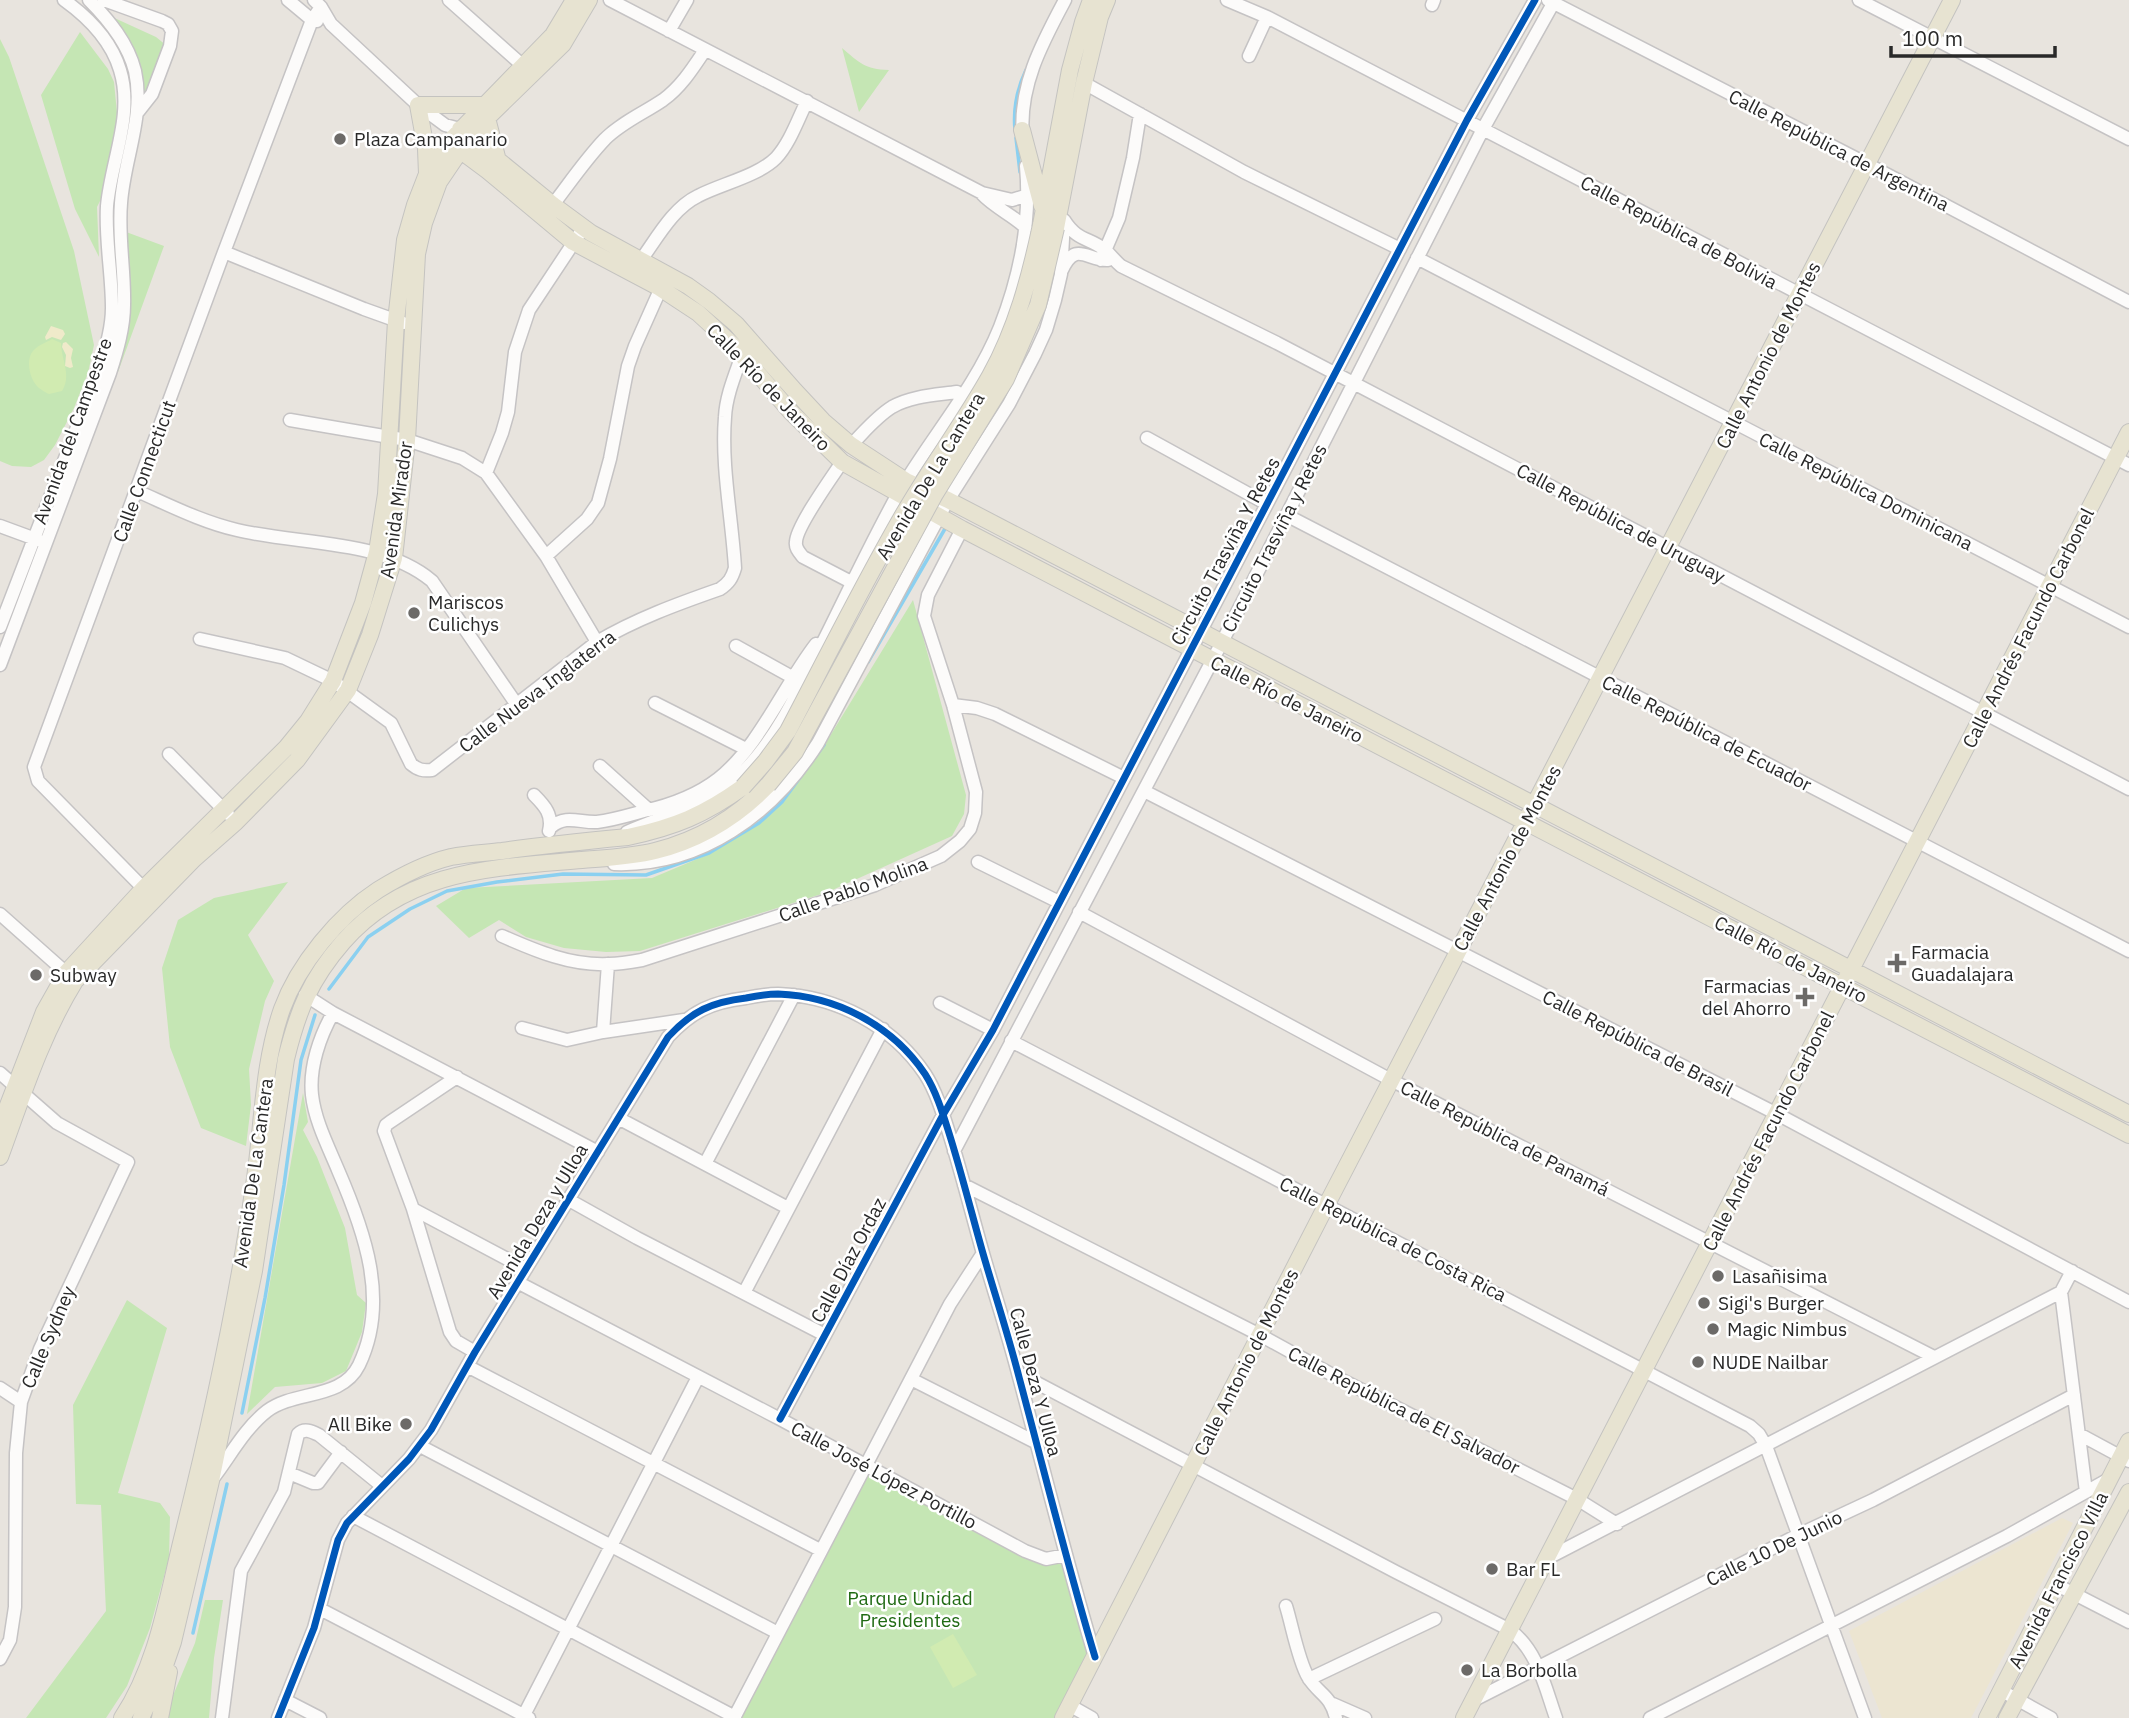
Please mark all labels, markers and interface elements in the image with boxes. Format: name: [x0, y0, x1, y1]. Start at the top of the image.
scale bar: [1891, 14, 2056, 58]
text: 100 m: [1902, 24, 1963, 52]
street label: Calle República de Argentina: [1725, 84, 1953, 216]
place label: Plaza Campanario: [354, 127, 507, 151]
marker: Plaza Campanario: [332, 131, 348, 147]
street label: Calle República de Bolivia: [1576, 170, 1782, 294]
street label: Calle Antonio de Montes: [1710, 257, 1826, 453]
street label: Calle Río de Janeiro: [702, 318, 836, 456]
street label: Avenida del Campestre: [27, 334, 117, 528]
street label: Avenida De La Cantera: [870, 388, 990, 564]
street label: Calle Connecticut: [107, 397, 181, 545]
street label: Calle República Dominicana: [1755, 426, 1977, 556]
street label: Avenida Mirador: [374, 440, 418, 580]
street label: Circuito Trasviña y Retes: [1216, 440, 1332, 636]
street label: Circuito Trasviña Y Retes: [1165, 453, 1285, 649]
street label: Calle República de Uruguay: [1512, 458, 1730, 589]
street label: Calle Andrés Facundo Carbonel: [1957, 504, 2099, 752]
place label: Mariscos Culichys: [428, 590, 504, 636]
marker: Mariscos Culichys: [406, 605, 422, 621]
street label: Calle Nueva Inglaterra: [454, 624, 620, 758]
street label: Calle Río de Janeiro: [1207, 650, 1367, 748]
street label: Calle República de Ecuador: [1598, 670, 1816, 796]
street label: Calle Antonio de Montes: [1448, 761, 1566, 955]
street label: Calle Pablo Molina: [775, 851, 931, 927]
street label: Calle Río de Janeiro: [1711, 910, 1871, 1008]
place label: Farmacia Guadalajara: [1911, 940, 2014, 986]
marker: Farmacia Guadalajara: [1889, 955, 1905, 971]
place label: Subway: [50, 963, 117, 987]
marker: Subway: [28, 967, 44, 983]
place label: Farmacias del Ahorro: [1702, 974, 1791, 1020]
street label: Calle República de Brasil: [1539, 984, 1737, 1102]
marker: Farmacias del Ahorro: [1797, 989, 1813, 1005]
street label: Calle Andrés Facundo Carbonel: [1697, 1007, 1839, 1255]
street label: Calle República de Panamá: [1396, 1075, 1614, 1201]
street label: Avenida De La Cantera: [228, 1077, 278, 1269]
street label: Avenida Deza y Ulloa: [481, 1139, 593, 1303]
street label: Calle República de Costa Rica: [1275, 1171, 1511, 1307]
street label: Calle Díaz Ordaz: [805, 1193, 891, 1327]
street label: Calle Antonio de Montes: [1188, 1264, 1304, 1460]
place label: Lasañisima: [1732, 1264, 1827, 1288]
marker: Lasañisima: [1710, 1268, 1726, 1284]
street label: Calle Sydney: [16, 1282, 81, 1392]
place label: Sigi's Burger: [1718, 1291, 1824, 1315]
marker: Sigi's Burger: [1696, 1295, 1712, 1311]
street label: Calle Deza Y Ulloa: [1005, 1305, 1067, 1459]
place label: Magic Nimbus: [1727, 1317, 1847, 1341]
marker: Magic Nimbus: [1705, 1321, 1721, 1337]
street label: Calle República de El Salvador: [1284, 1341, 1524, 1479]
place label: NUDE Nailbar: [1712, 1350, 1828, 1374]
marker: NUDE Nailbar: [1690, 1354, 1706, 1370]
place label: All Bike: [328, 1412, 392, 1436]
marker: All Bike: [398, 1416, 414, 1432]
street label: Calle José López Portillo: [787, 1416, 981, 1534]
street label: Avenida Francisco Villa: [2003, 1487, 2113, 1673]
street label: Calle 10 De Junio: [1702, 1505, 1846, 1591]
place label: Bar FL: [1506, 1557, 1560, 1581]
marker: Bar FL: [1484, 1561, 1500, 1577]
park label: Parque Unidad Presidentes: [847, 1586, 973, 1632]
place label: La Borbolla: [1481, 1658, 1577, 1682]
marker: La Borbolla: [1459, 1662, 1475, 1678]

